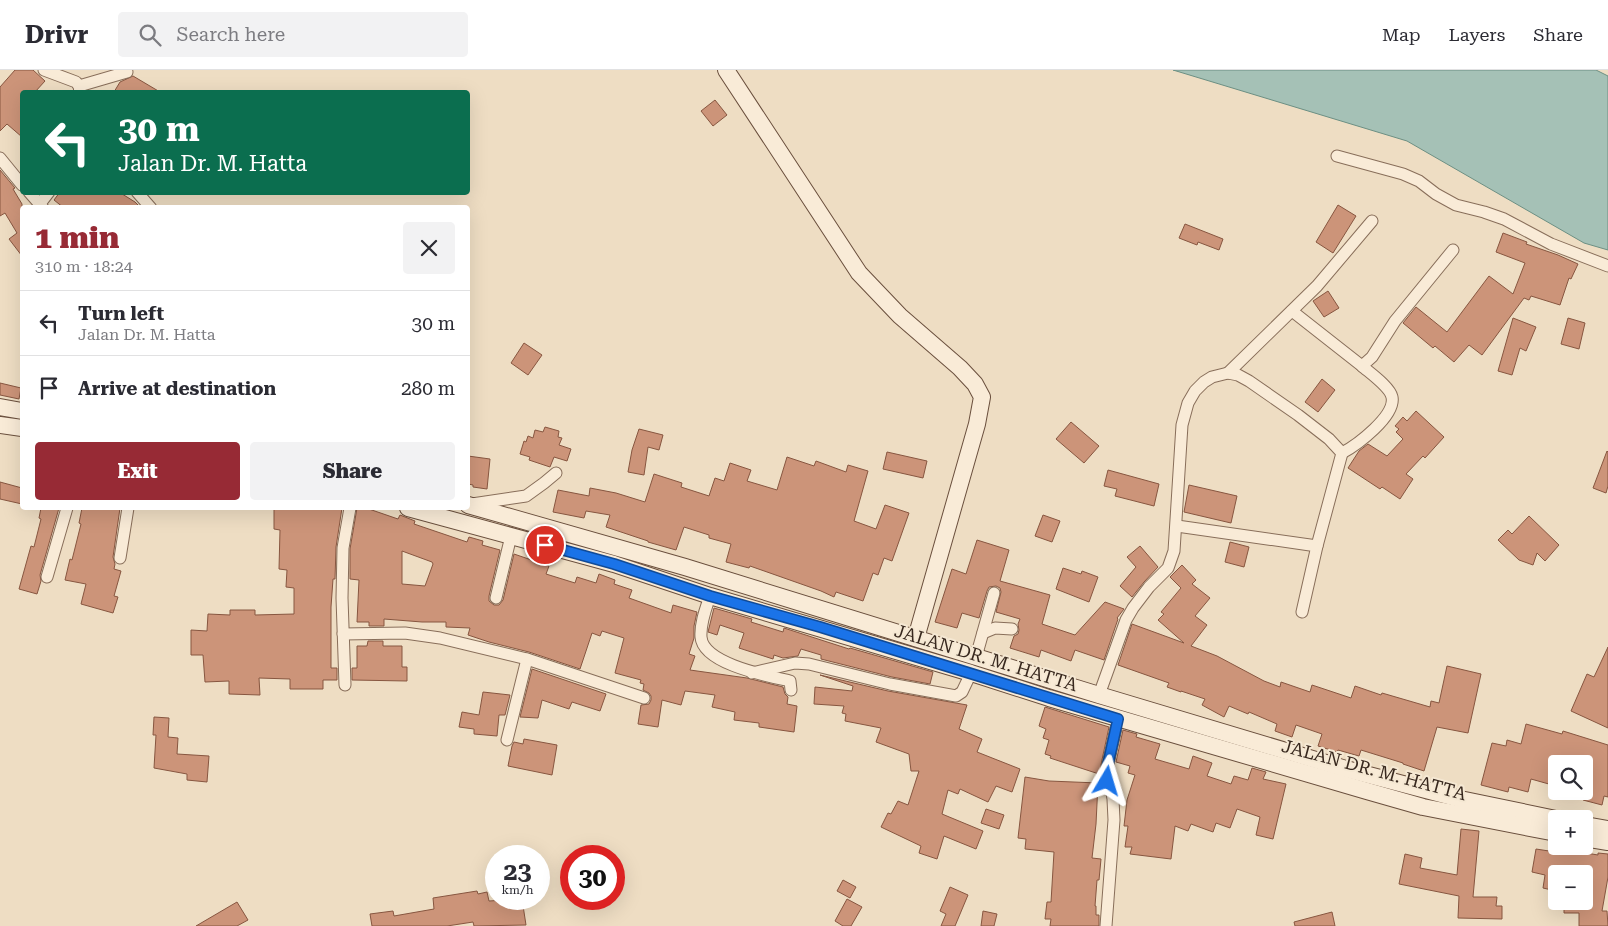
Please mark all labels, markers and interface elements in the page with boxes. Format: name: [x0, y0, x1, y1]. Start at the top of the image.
search box: [118, 12, 468, 57]
text: Drivr: [25, 21, 88, 49]
icon: search: [136, 21, 164, 49]
text: Search here: [176, 23, 285, 46]
text: Map: [1382, 24, 1421, 45]
text: Layers: [1449, 24, 1505, 45]
text: Share: [1533, 24, 1583, 45]
text: 30 m: [118, 109, 200, 150]
icon: left: [35, 110, 100, 175]
text: Jalan Dr. M. Hatta: [118, 151, 307, 176]
text: 1 min: [35, 220, 119, 255]
button: close: [403, 222, 455, 274]
text: 310 m · 18:24: [35, 257, 133, 276]
text: Turn left: [78, 302, 164, 325]
icon: left: [35, 309, 63, 337]
text: 30 m: [412, 312, 455, 335]
text: Jalan Dr. M. Hatta: [78, 325, 216, 344]
icon: arrive: [35, 374, 63, 402]
text: Arrive at destination: [78, 377, 276, 400]
text: 280 m: [401, 377, 455, 400]
button: Exit: [35, 442, 240, 500]
button: Share: [250, 442, 455, 500]
pin: [524, 524, 566, 566]
icon: arrive: [531, 531, 559, 559]
street label: JALAN DR. M. HATTA: [892, 620, 1081, 695]
street label: JALAN DR. M. HATTA: [1280, 735, 1469, 804]
position arrow: [1080, 754, 1132, 806]
map controls: [1548, 755, 1593, 910]
button: search: [1548, 755, 1593, 800]
button: +: [1548, 810, 1593, 855]
speed limit sign: 30: [560, 845, 625, 910]
text: 23: [503, 857, 532, 886]
button: −: [1548, 865, 1593, 910]
text: km/h: [501, 883, 534, 897]

